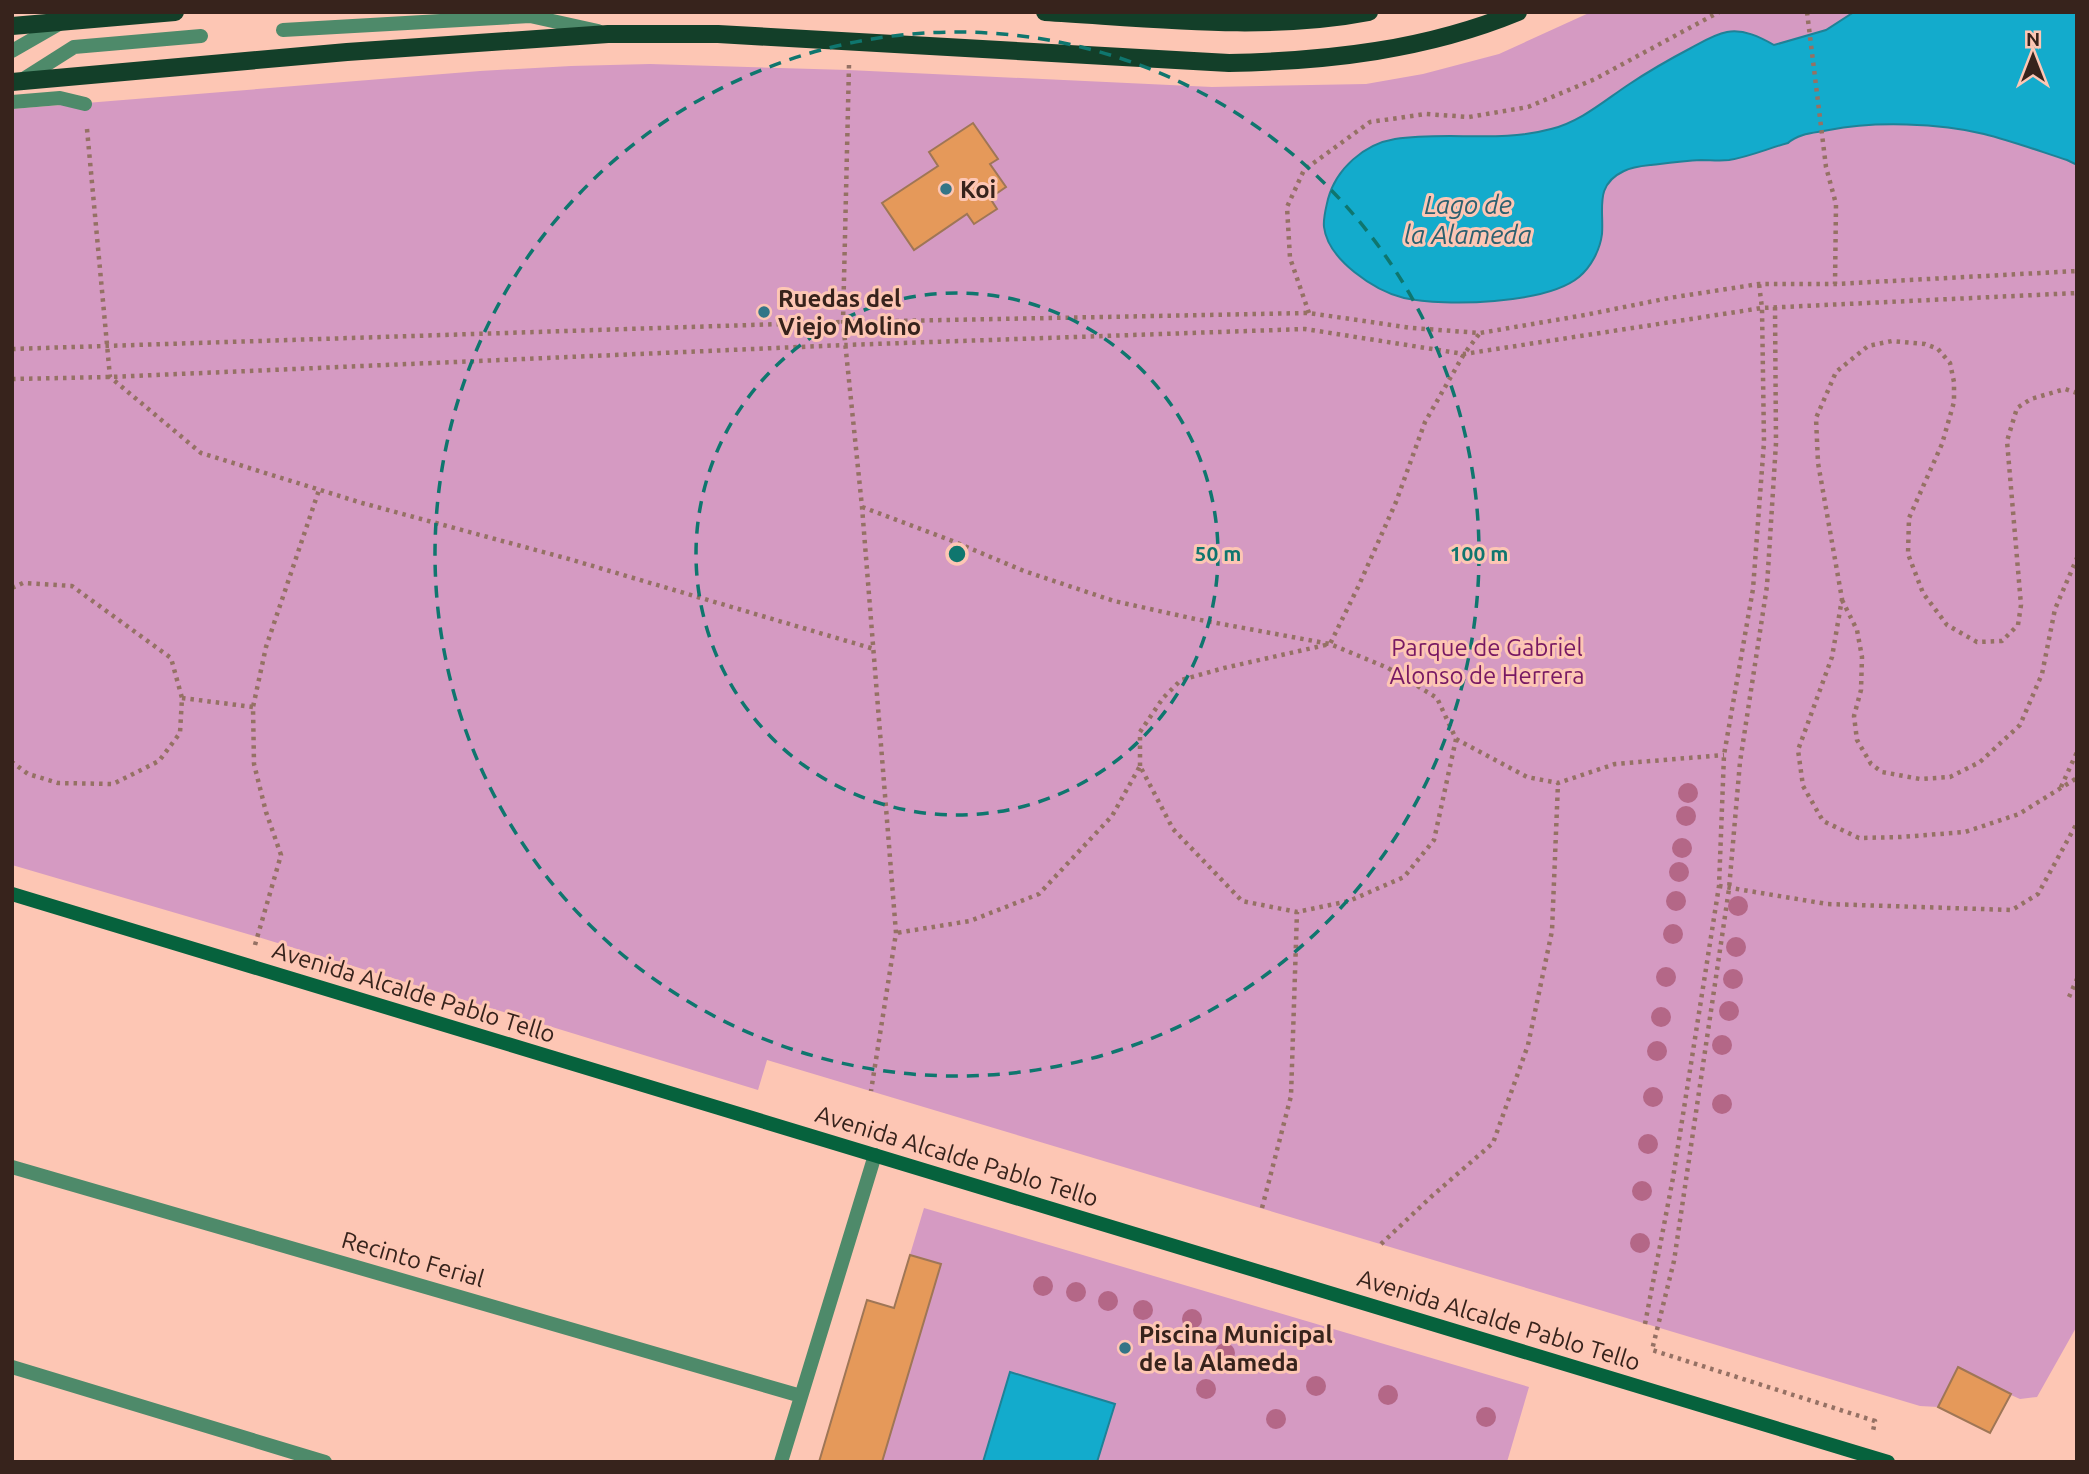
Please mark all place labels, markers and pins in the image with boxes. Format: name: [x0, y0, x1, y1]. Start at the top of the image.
place label: Koi: [960, 176, 996, 203]
marker: Koi: [938, 181, 954, 197]
place label: Ruedas del Viejo Molino: [778, 285, 921, 340]
marker: Ruedas del Viejo Molino: [756, 304, 772, 320]
centre of rings: [945, 542, 969, 566]
place label: Piscina Municipal de la Alameda: [1139, 1321, 1333, 1376]
marker: Piscina Municipal de la Alameda: [1117, 1340, 1133, 1356]

